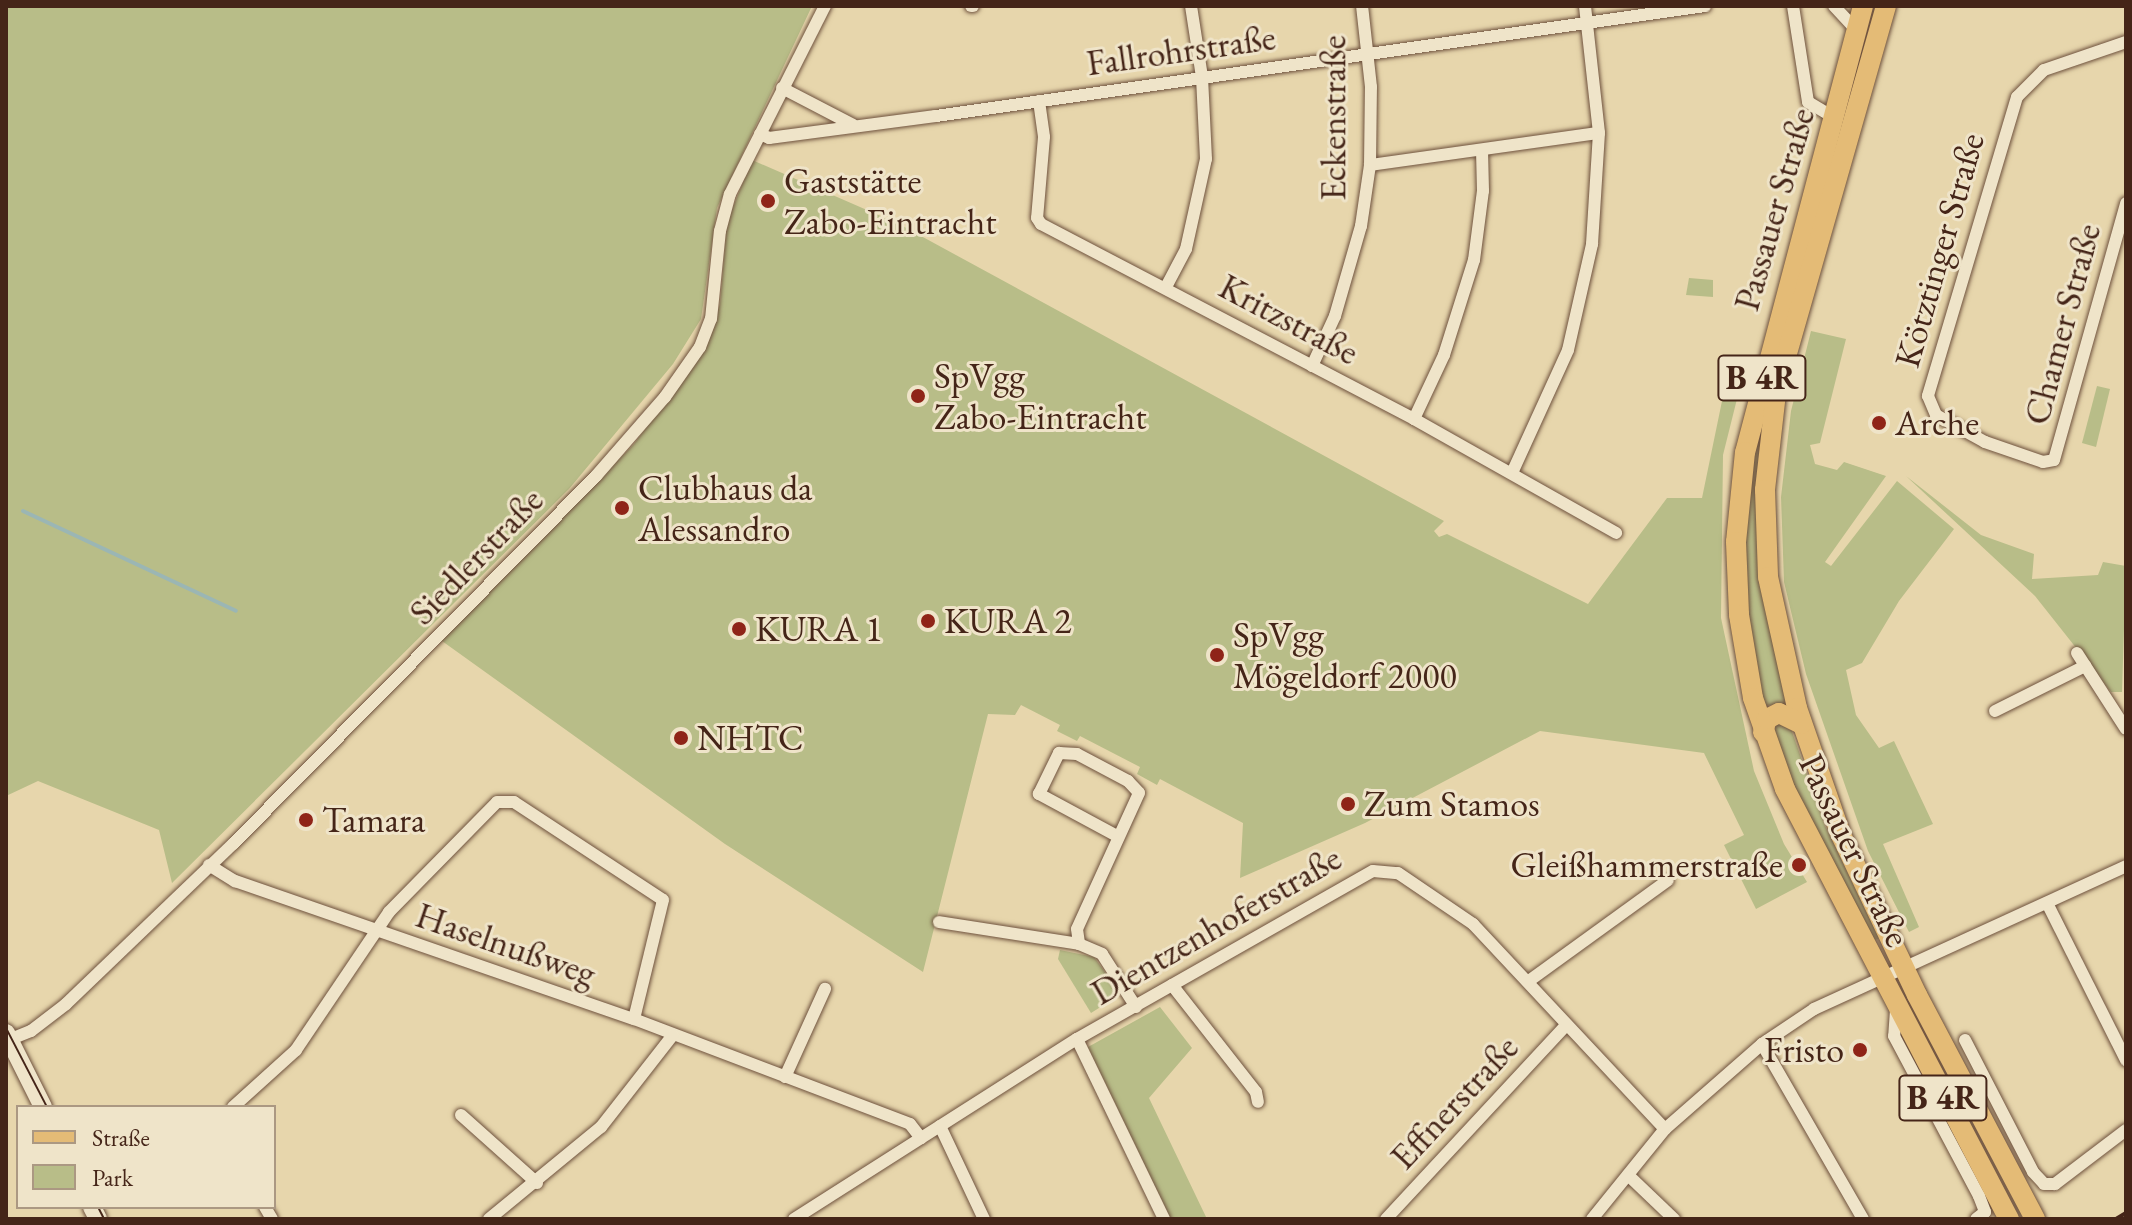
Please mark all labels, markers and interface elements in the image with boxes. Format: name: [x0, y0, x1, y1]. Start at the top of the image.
street label: Fallrohrstraße: [1084, 15, 1278, 85]
street label: Eckenstraße: [1311, 35, 1355, 201]
street label: Passauer Straße: [1724, 103, 1824, 315]
street label: Kötztinger Straße: [1885, 128, 1993, 372]
place label: Gaststätte Zabo-Eintracht: [784, 158, 997, 243]
marker: Gaststätte Zabo-Eintracht: [759, 192, 777, 210]
street label: Chamer Straße: [2014, 219, 2110, 429]
street label: Kritzstraße: [1212, 264, 1366, 374]
road number: B 4R: [1716, 348, 1808, 408]
place label: SpVgg Zabo-Eintracht: [934, 353, 1147, 438]
marker: SpVgg Zabo-Eintracht: [909, 387, 927, 405]
place label: Arche: [1895, 401, 1979, 445]
marker: Arche: [1870, 414, 1888, 432]
place label: Clubhaus da Alessandro: [638, 465, 812, 550]
street label: Siedlerstraße: [400, 479, 552, 633]
marker: Clubhaus da Alessandro: [613, 499, 631, 517]
place label: KURA 2: [944, 599, 1072, 643]
place label: KURA 1: [755, 607, 883, 651]
marker: KURA 2: [919, 612, 937, 630]
place label: SpVgg Mögeldorf 2000: [1233, 612, 1457, 697]
marker: KURA 1: [730, 620, 748, 638]
marker: SpVgg Mögeldorf 2000: [1208, 646, 1226, 664]
place label: NHTC: [697, 716, 804, 760]
marker: NHTC: [672, 729, 690, 747]
street label: Passauer Straße: [1790, 747, 1920, 953]
place label: Zum Stamos: [1364, 782, 1540, 826]
marker: Zum Stamos: [1339, 795, 1357, 813]
place label: Tamara: [322, 798, 425, 842]
marker: Tamara: [297, 811, 315, 829]
street label: Dientzenhoferstraße: [1083, 836, 1349, 1014]
place label: Gleißhammerstraße: [1511, 843, 1783, 887]
marker: Gleißhammerstraße: [1790, 856, 1808, 874]
street label: Haselnußweg: [410, 893, 602, 995]
street label: Effnerstraße: [1381, 1026, 1527, 1178]
place label: Fristo: [1764, 1028, 1844, 1072]
marker: Fristo: [1851, 1041, 1869, 1059]
road number: B 4R: [1897, 1068, 1989, 1128]
legend: [16, 1105, 276, 1209]
text: Straße: [92, 1122, 150, 1153]
text: Park: [92, 1162, 133, 1193]

